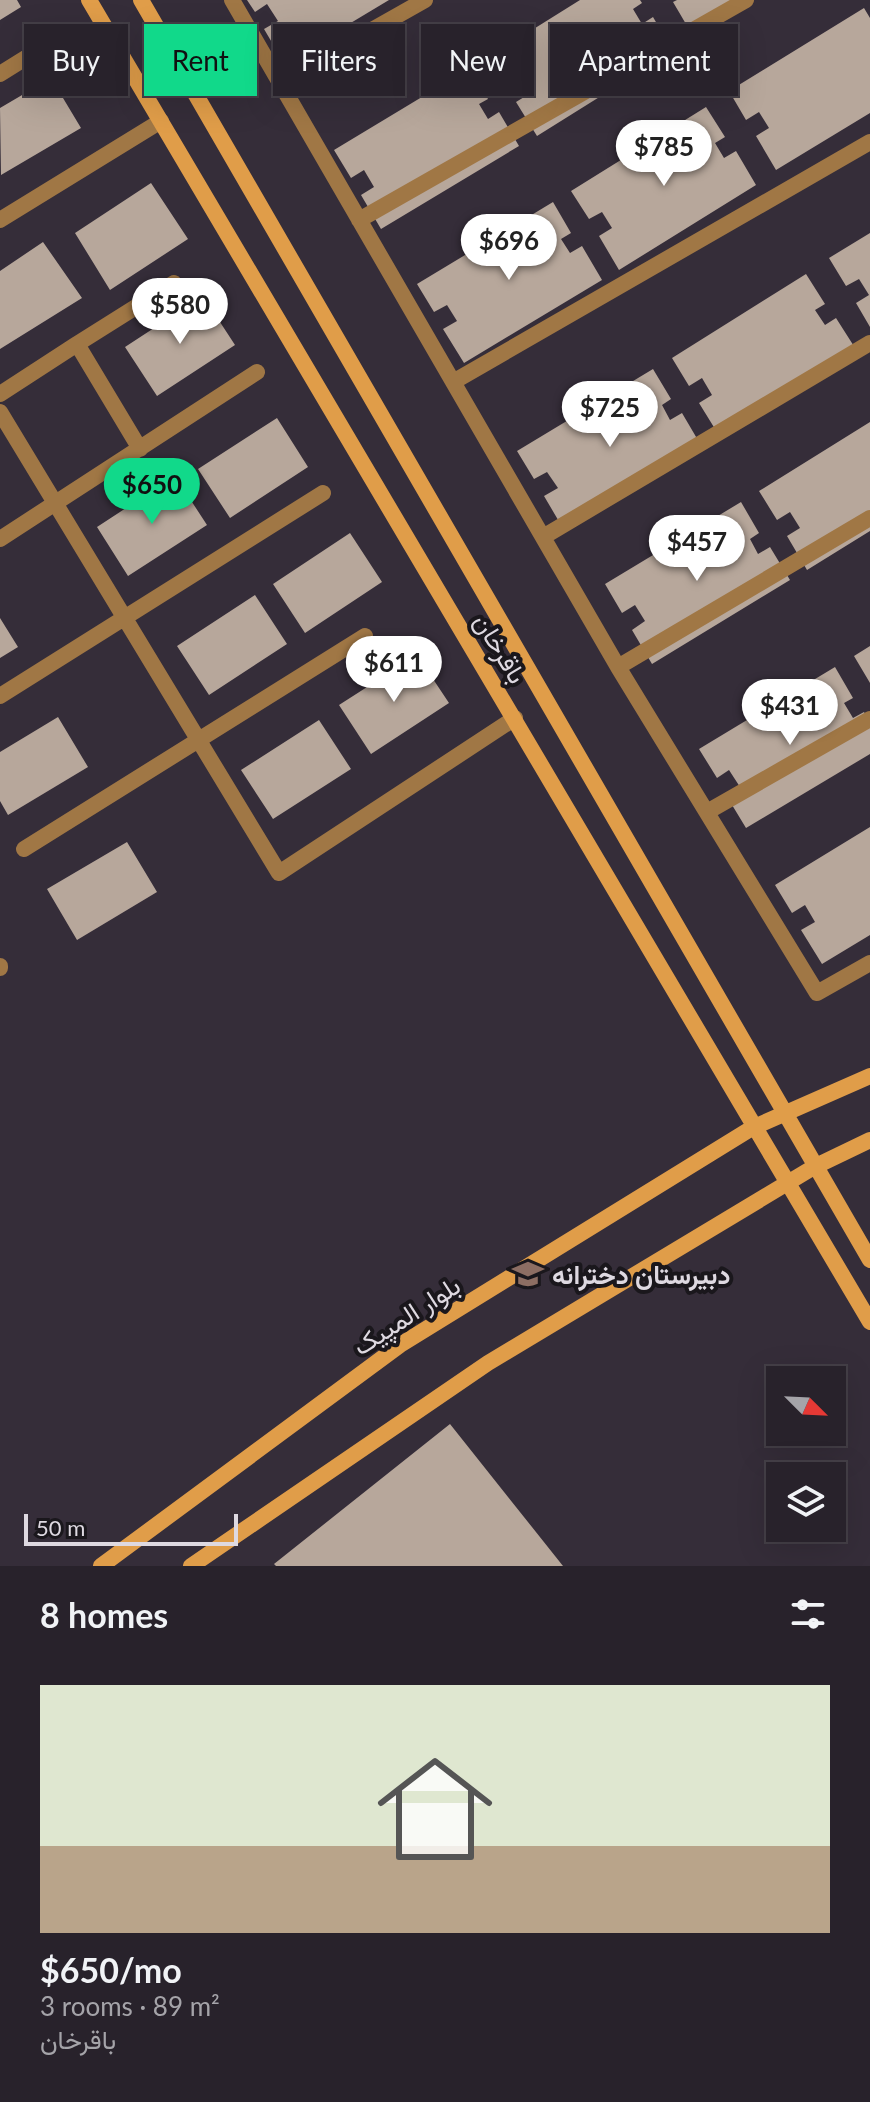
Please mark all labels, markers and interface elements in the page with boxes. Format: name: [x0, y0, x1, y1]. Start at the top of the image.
chip: Buy: [24, 24, 128, 96]
chip: Rent: [144, 24, 257, 96]
chip: Filters: [273, 24, 405, 96]
chip: New: [421, 24, 534, 96]
chip: Apartment: [550, 24, 738, 96]
pin: $785: [617, 120, 711, 188]
text: $785: [634, 130, 694, 162]
pin: $696: [462, 214, 556, 282]
text: $696: [479, 224, 539, 256]
pin: $580: [133, 278, 227, 346]
text: $580: [150, 288, 210, 320]
pin: $725: [563, 381, 657, 449]
text: $725: [580, 391, 640, 423]
pin: $650: [105, 458, 199, 526]
text: $650: [122, 468, 182, 500]
pin: $457: [650, 515, 744, 583]
text: $457: [667, 525, 727, 557]
street label: باقرخان: [467, 607, 534, 689]
pin: $611: [347, 636, 441, 704]
text: $611: [364, 646, 424, 678]
pin: $431: [743, 679, 837, 747]
text: $431: [760, 689, 820, 721]
school or university icon: دبیرستان دخترانه: [511, 1257, 545, 1291]
place label: دبیرستان دخترانه: [552, 1258, 730, 1291]
street label: بلوار المپیک: [346, 1268, 467, 1364]
north arrow: [766, 1366, 846, 1446]
map controls: [766, 1366, 846, 1542]
button: layers: [766, 1462, 846, 1542]
scale bar: [24, 1510, 238, 1546]
text: 50 m: [36, 1514, 85, 1541]
icon: filters: [786, 1592, 830, 1636]
text: 8 homes: [40, 1594, 168, 1635]
icon: home: [363, 1737, 507, 1881]
text: $650/mo: [40, 1949, 182, 1990]
text: 3 rooms · 89 m²: [40, 1990, 220, 2022]
text: باقرخان: [40, 2023, 116, 2055]

